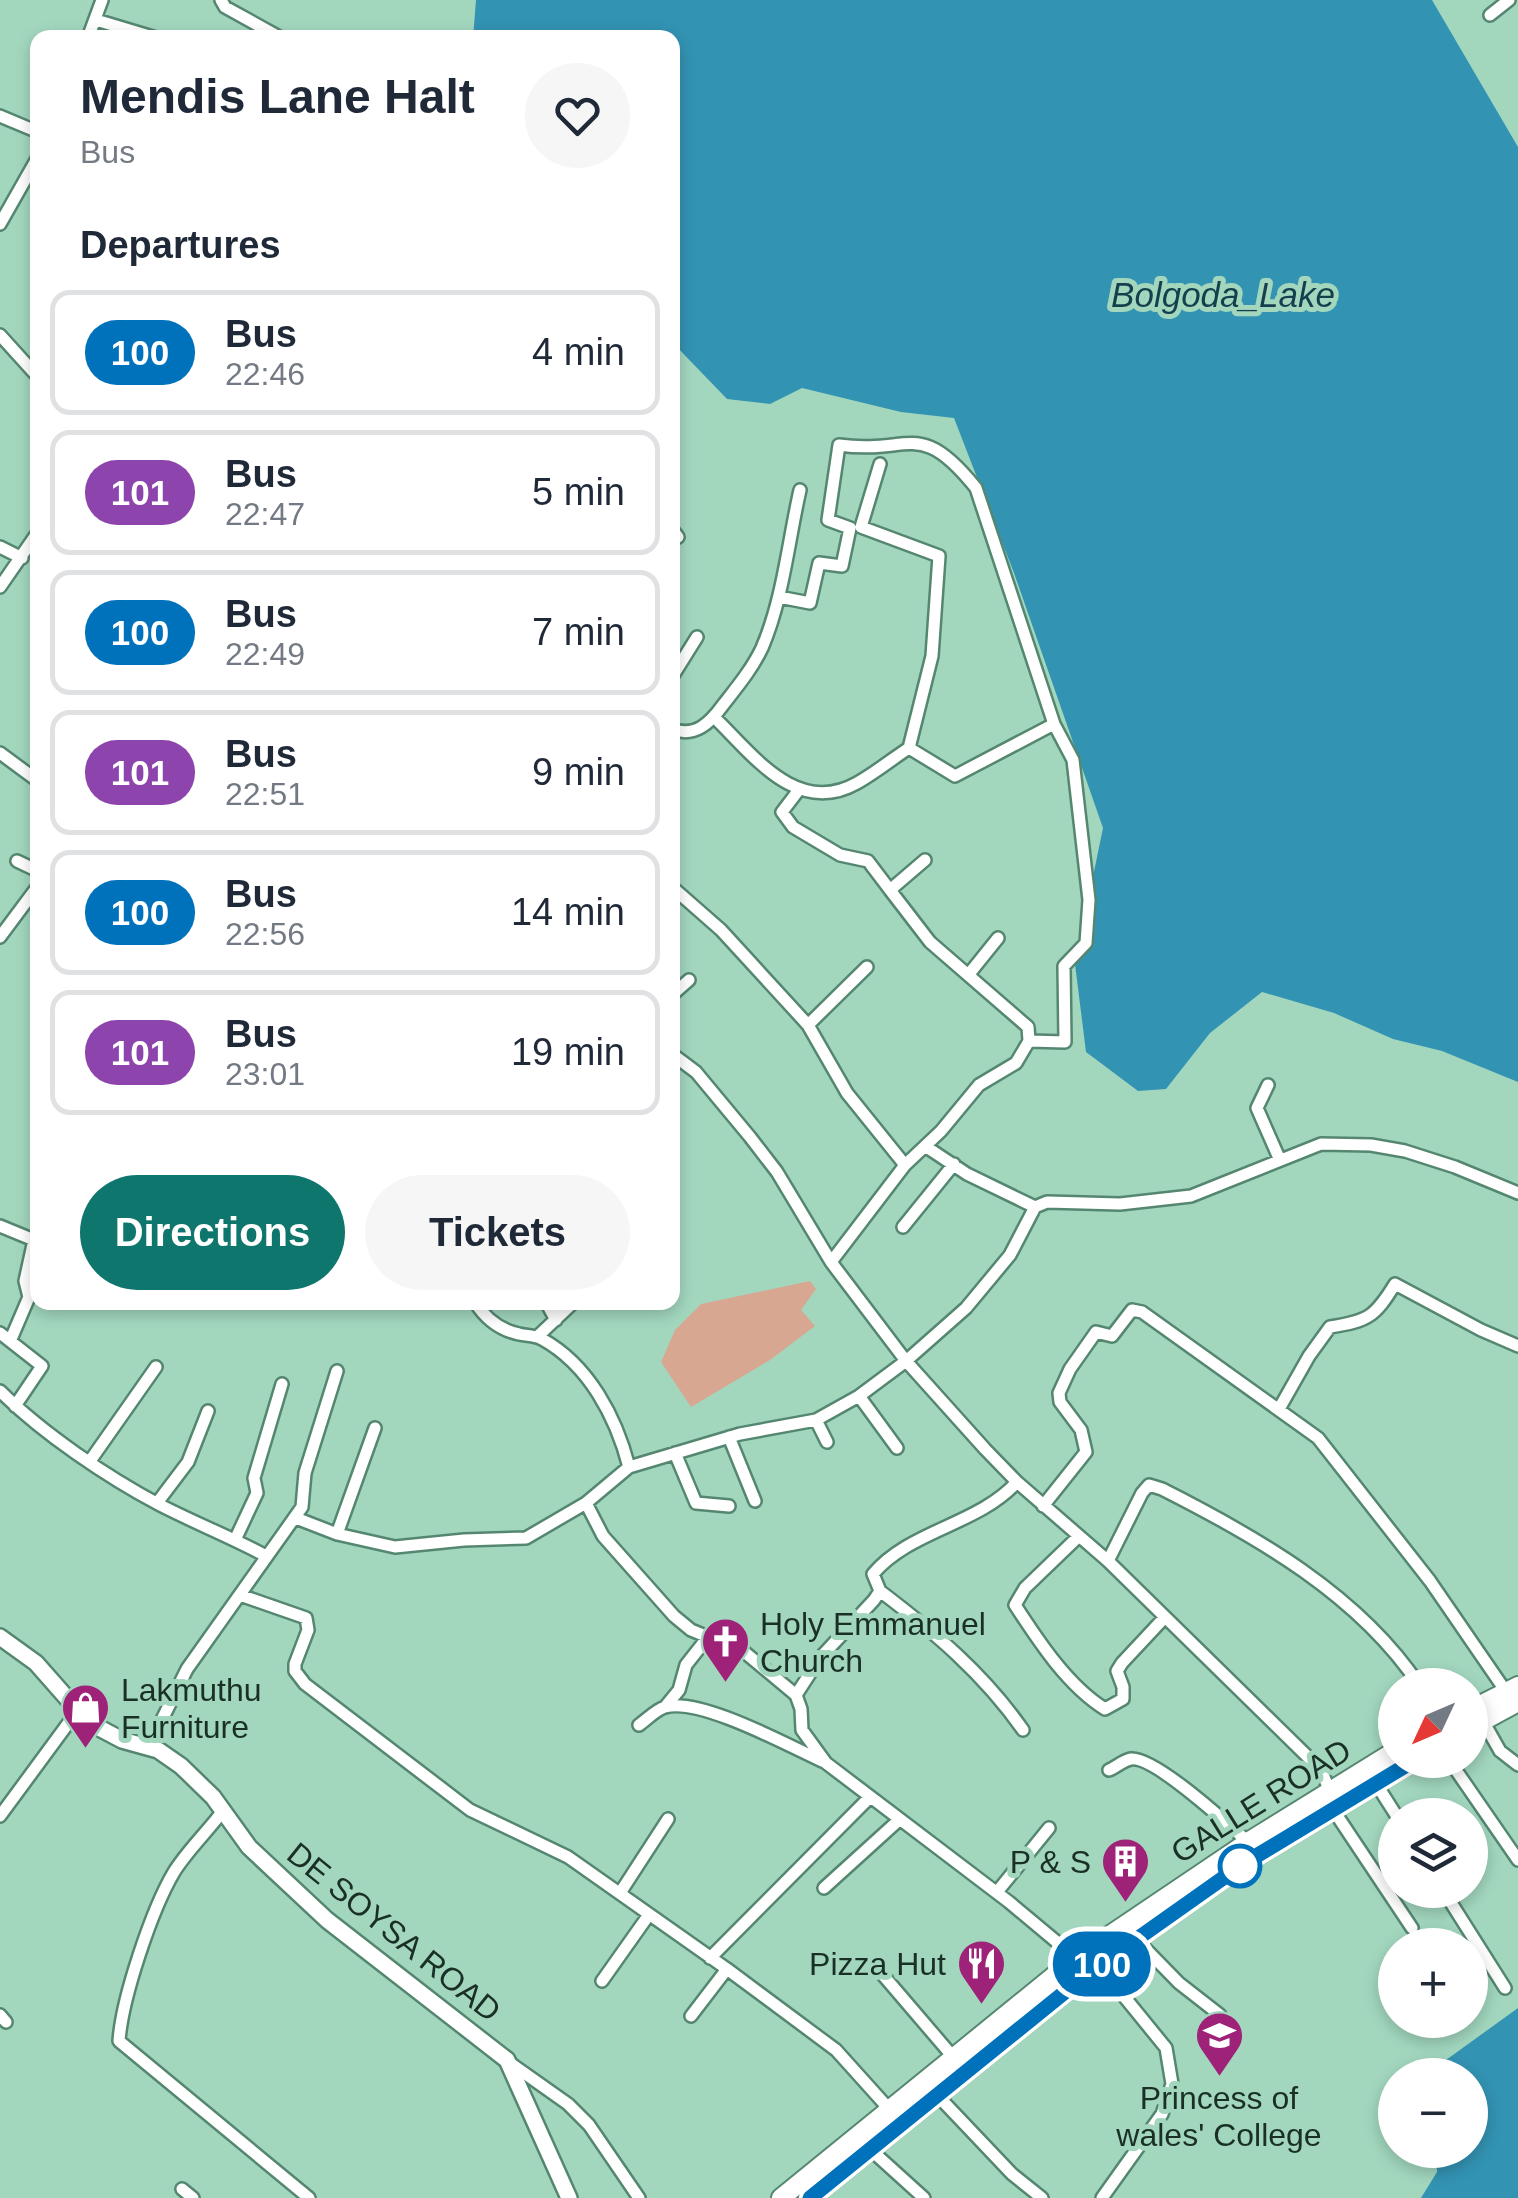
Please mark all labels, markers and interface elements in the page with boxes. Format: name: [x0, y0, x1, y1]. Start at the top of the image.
button: heart: [525, 63, 630, 168]
text: Mendis Lane Halt: [80, 70, 475, 123]
text: Bus: [80, 134, 135, 170]
text: Departures: [80, 224, 281, 266]
water label: Bolgoda_Lake: [1111, 275, 1335, 314]
text: Bus: [225, 313, 297, 355]
text: 4 min: [532, 331, 625, 373]
text: 100: [111, 333, 169, 372]
text: 22:46: [225, 356, 305, 392]
text: Bus: [225, 453, 297, 495]
text: 5 min: [532, 471, 625, 513]
text: 101: [111, 473, 169, 512]
text: 22:47: [225, 496, 305, 532]
text: Bus: [225, 593, 297, 635]
text: 7 min: [532, 611, 625, 653]
text: 100: [111, 613, 169, 652]
text: 22:49: [225, 636, 305, 672]
text: Bus: [225, 733, 297, 775]
text: 9 min: [532, 751, 625, 793]
text: 101: [111, 753, 169, 792]
text: 22:51: [225, 776, 305, 812]
text: Bus: [225, 873, 297, 915]
text: 14 min: [511, 891, 625, 933]
text: 100: [111, 893, 169, 932]
text: 22:56: [225, 916, 305, 952]
text: Bus: [225, 1013, 297, 1055]
text: 19 min: [511, 1031, 625, 1073]
text: 101: [111, 1033, 169, 1072]
text: 23:01: [225, 1056, 305, 1092]
button: Directions: [80, 1175, 345, 1290]
button: Tickets: [365, 1175, 630, 1290]
place label: Holy Emmanuel Church: [760, 1606, 986, 1679]
church icon: Holy Emmanuel Church: [699, 1616, 751, 1684]
north arrow: [1378, 1668, 1488, 1778]
map controls: [1378, 1668, 1488, 2168]
place label: Lakmuthu Furniture: [121, 1672, 262, 1745]
shop icon: Lakmuthu Furniture: [60, 1682, 112, 1750]
street label: GALLE ROAD: [1165, 1732, 1357, 1870]
button: layers: [1378, 1798, 1488, 1908]
street label: DE SOYSA ROAD: [280, 1835, 508, 2029]
building icon: P & S: [1100, 1836, 1152, 1904]
place label: P & S: [1010, 1844, 1091, 1880]
unlabelled marker: [1219, 1845, 1261, 1887]
button: +: [1378, 1928, 1488, 2038]
line badge: 100: [1044, 1932, 1160, 1996]
restaurant icon: Pizza Hut: [955, 1938, 1007, 2006]
text: 100: [1073, 1945, 1131, 1984]
place label: Pizza Hut: [809, 1946, 946, 1982]
school or university icon: Princess of wales' College: [1193, 2010, 1245, 2078]
button: −: [1378, 2058, 1488, 2168]
place label: Princess of wales' College: [1115, 2080, 1322, 2153]

